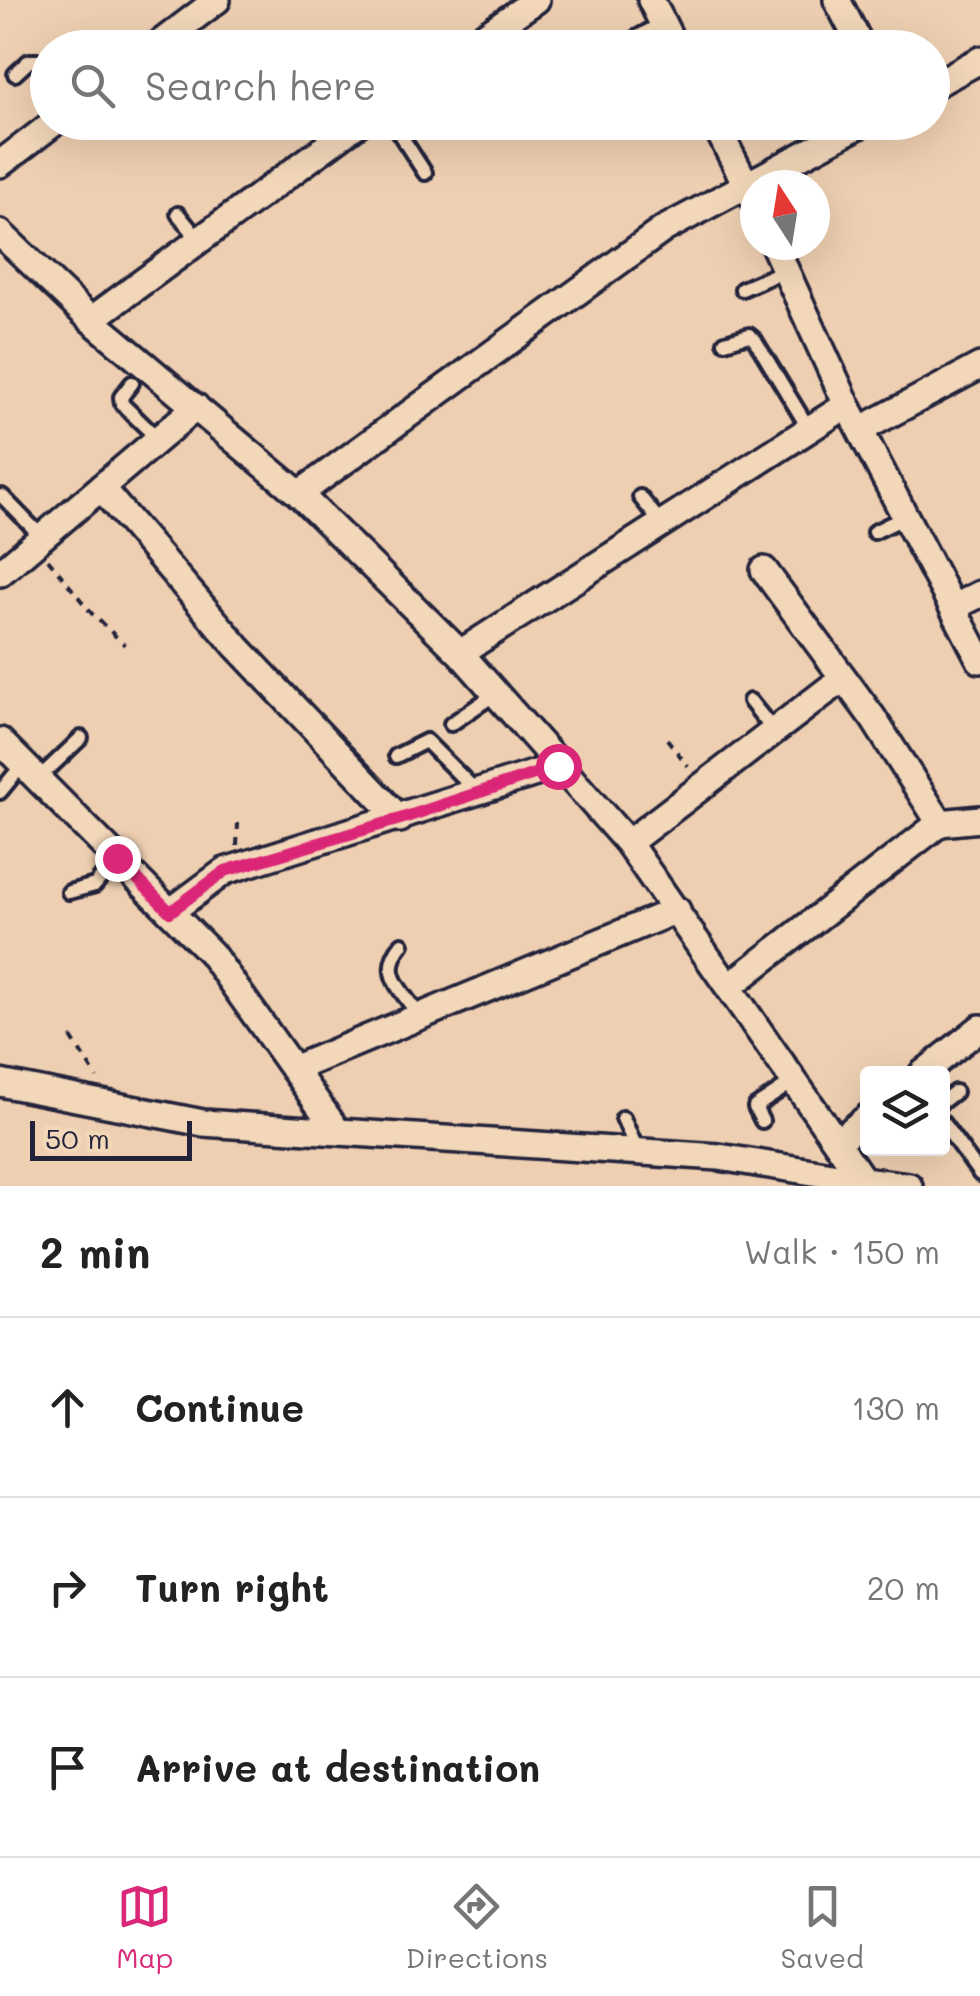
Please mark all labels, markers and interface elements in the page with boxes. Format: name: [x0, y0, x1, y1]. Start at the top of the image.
search box: [30, 30, 950, 140]
icon: search: [65, 58, 120, 113]
text: Search here: [145, 60, 376, 110]
north arrow: [740, 170, 830, 260]
route start: [536, 744, 582, 790]
route end: [95, 836, 141, 882]
map controls: [860, 1066, 950, 1156]
button: layers: [860, 1066, 950, 1156]
scale bar: [30, 1116, 192, 1160]
text: 50 m: [45, 1120, 110, 1156]
text: 2 min: [40, 1224, 150, 1279]
text: Walk · 150 m: [744, 1230, 940, 1272]
icon: ahead: [40, 1380, 95, 1435]
text: Continue: [135, 1382, 304, 1432]
text: 130 m: [851, 1386, 940, 1428]
icon: right: [40, 1560, 95, 1615]
text: Turn right: [135, 1562, 329, 1612]
text: 20 m: [867, 1566, 940, 1608]
icon: arrive: [40, 1740, 95, 1795]
text: Arrive at destination: [135, 1742, 540, 1792]
tab: Map: [116, 1879, 173, 1975]
tab: Directions: [406, 1879, 548, 1975]
tab: Saved: [781, 1879, 864, 1975]

